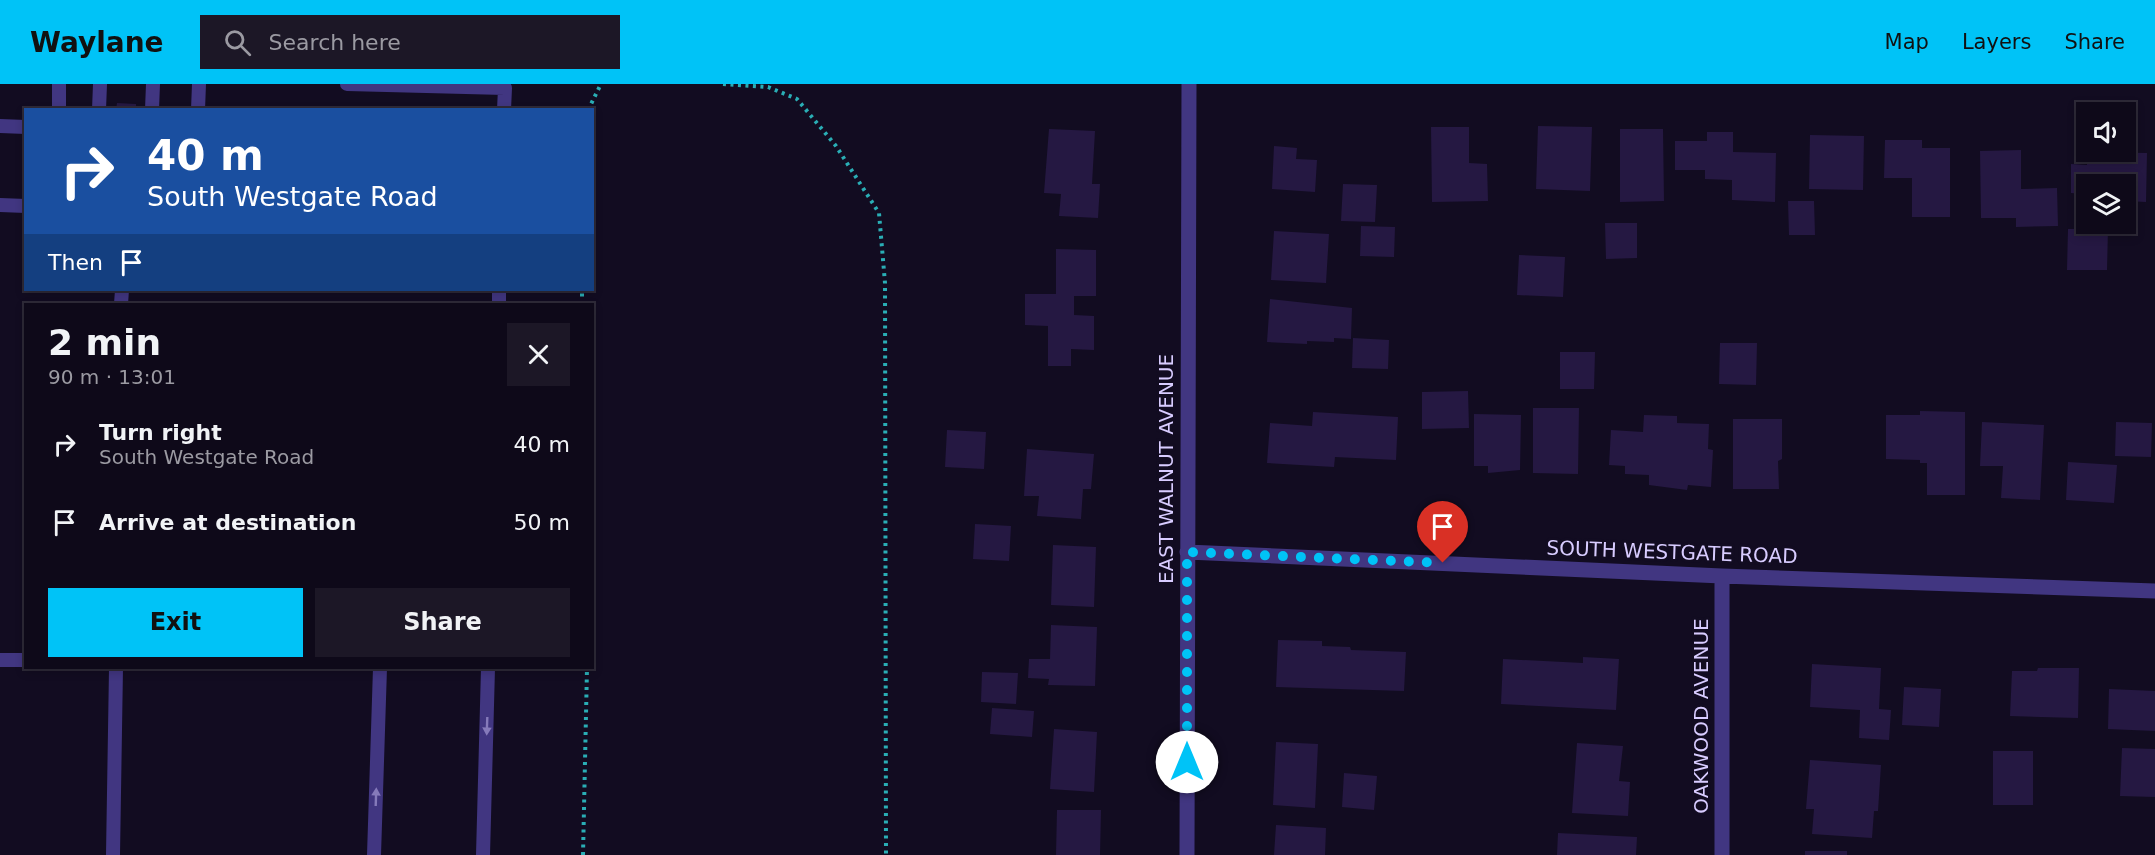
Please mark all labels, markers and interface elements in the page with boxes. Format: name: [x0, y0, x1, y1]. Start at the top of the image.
search box: [200, 15, 620, 69]
text: Waylane: [30, 26, 164, 59]
icon: search: [221, 26, 254, 59]
text: Search here: [269, 30, 401, 55]
text: Map: [1885, 30, 1929, 54]
text: Layers: [1962, 30, 2031, 54]
text: Share: [2064, 30, 2125, 54]
map controls: [2076, 102, 2136, 234]
button: sound: [2076, 102, 2136, 162]
text: 40 m: [147, 131, 264, 180]
icon: right: [48, 132, 126, 210]
button: layers: [2076, 174, 2136, 234]
text: South Westgate Road: [147, 181, 438, 212]
icon: arrive: [115, 246, 148, 279]
text: Then: [48, 250, 103, 275]
text: 2 min: [48, 322, 161, 363]
button: close: [507, 323, 570, 386]
street label: EAST WALNUT AVENUE: [1154, 354, 1178, 584]
text: 90 m · 13:01: [48, 365, 176, 389]
text: Turn right: [99, 420, 222, 445]
icon: right: [48, 428, 81, 461]
text: 40 m: [514, 432, 570, 457]
text: South Westgate Road: [99, 445, 314, 469]
pin: [1417, 501, 1468, 563]
icon: arrive: [48, 506, 81, 539]
text: Arrive at destination: [99, 510, 356, 535]
text: 50 m: [514, 510, 570, 535]
icon: arrive: [1426, 510, 1459, 543]
street label: SOUTH WESTGATE ROAD: [1546, 536, 1798, 568]
button: Exit: [48, 588, 303, 657]
button: Share: [315, 588, 570, 657]
street label: OAKWOOD AVENUE: [1689, 618, 1713, 814]
one-way arrow: [482, 716, 491, 735]
position arrow: [1155, 730, 1219, 794]
one-way arrow: [371, 787, 381, 806]

